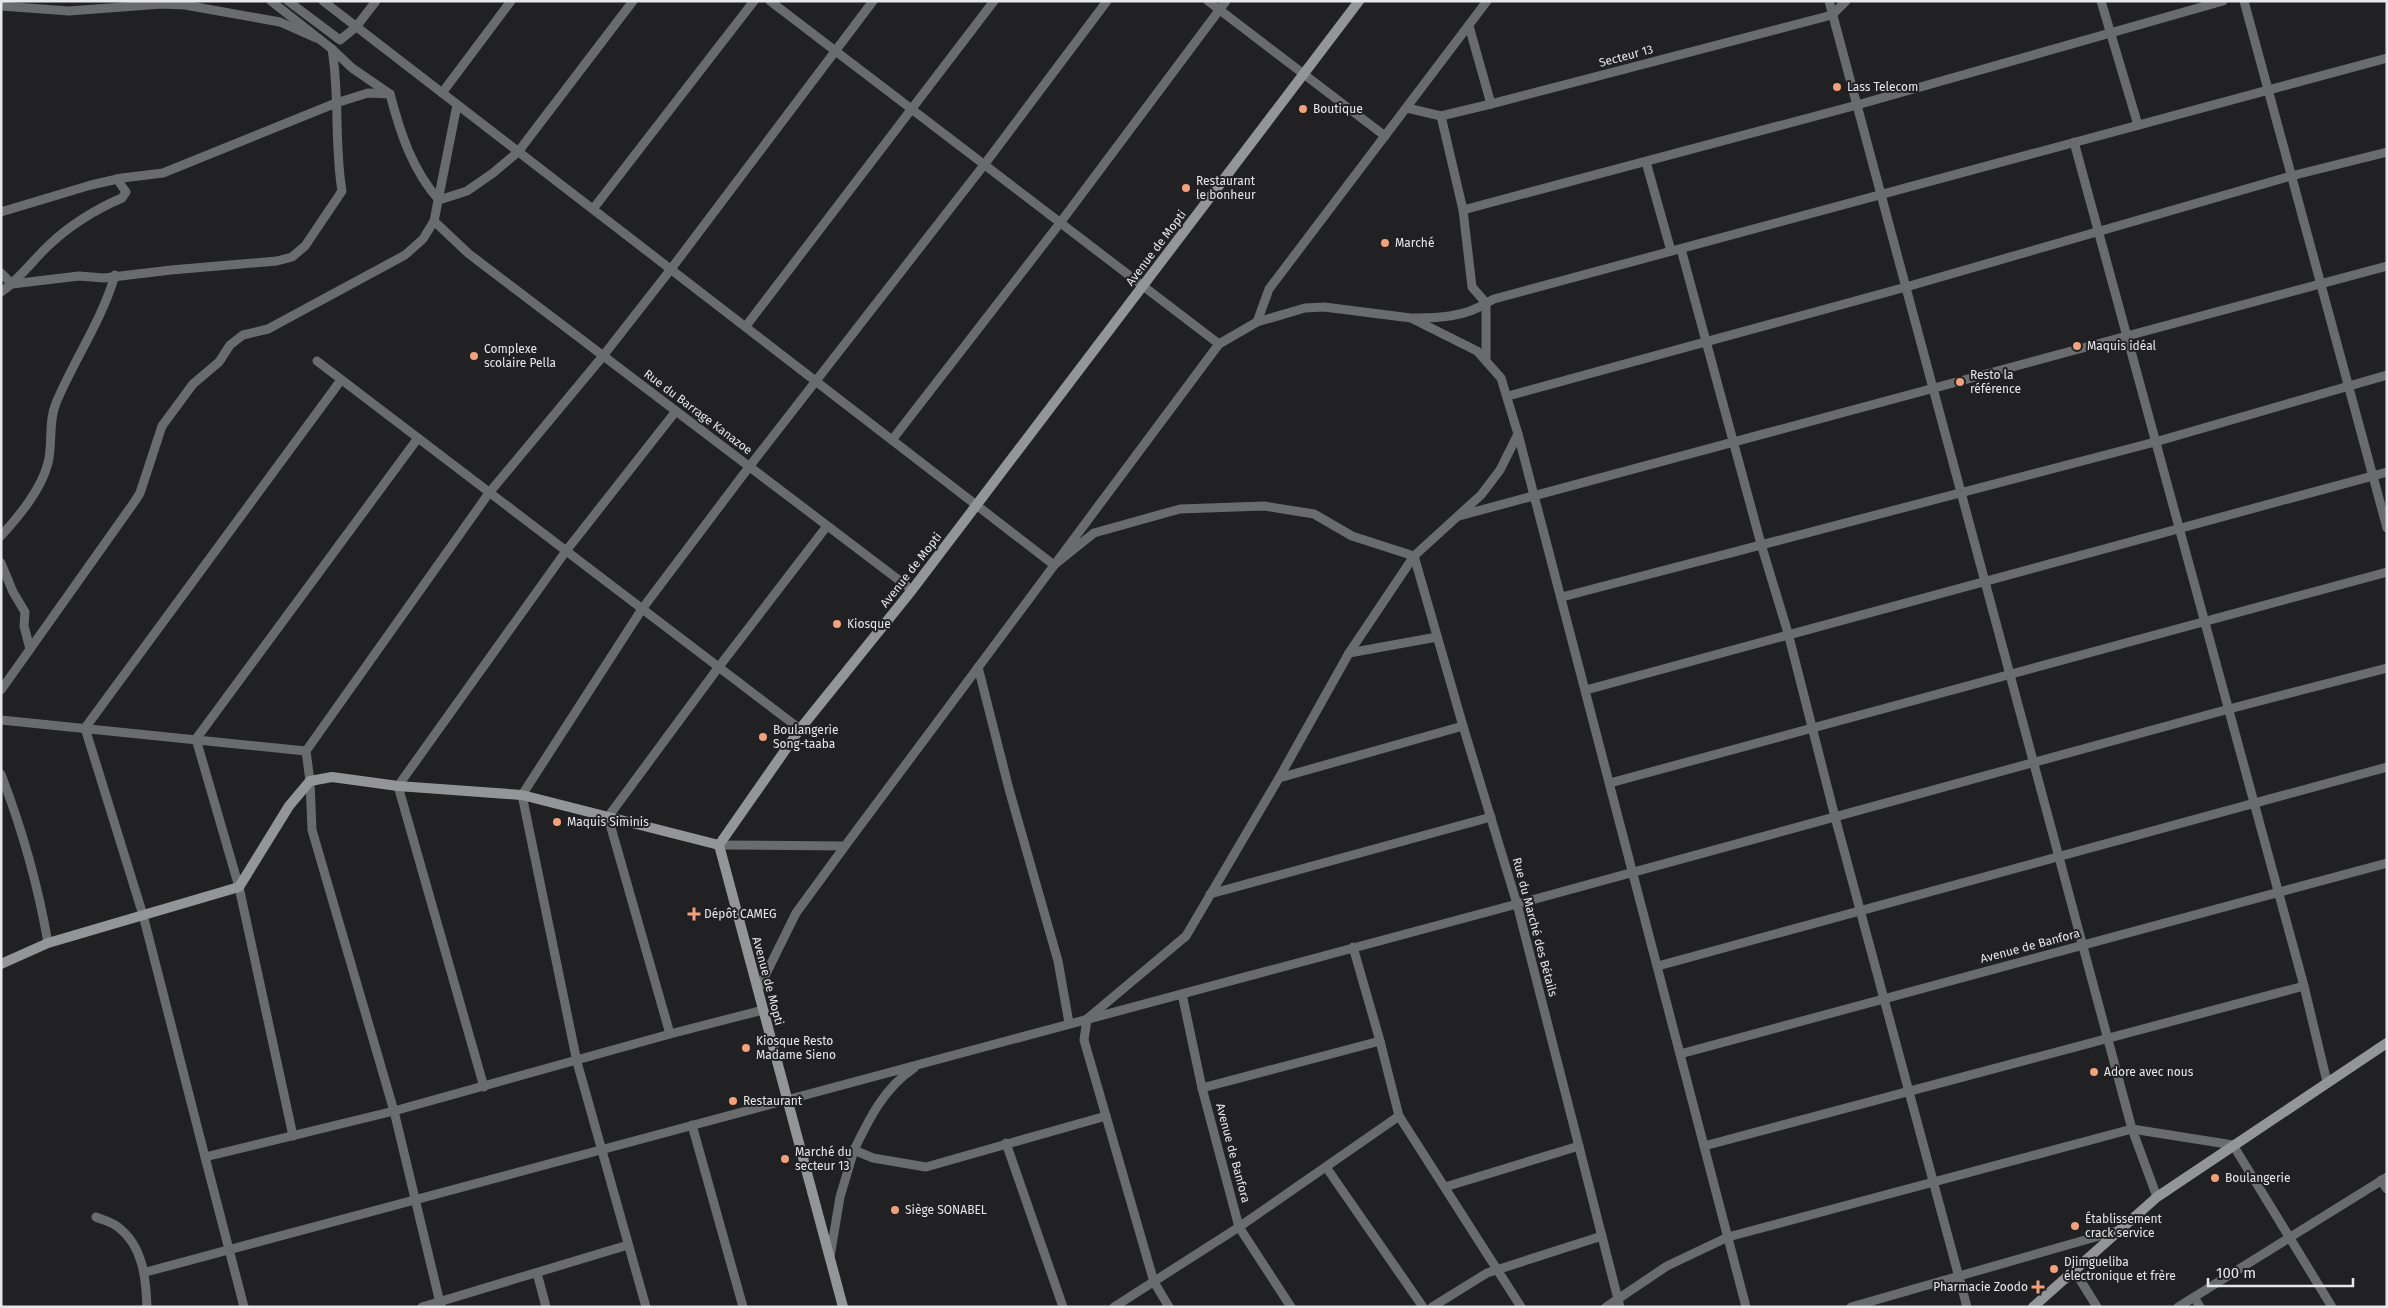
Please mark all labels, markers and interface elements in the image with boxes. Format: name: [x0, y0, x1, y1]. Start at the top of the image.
street label: Secteur 13: [1597, 42, 1655, 70]
place label: Lass Telecom: [1847, 80, 1918, 94]
marker: Lass Telecom: [1831, 81, 1843, 93]
place label: Boutique: [1313, 102, 1363, 116]
marker: Boutique: [1297, 103, 1309, 115]
place label: Restaurant le bonheur: [1196, 174, 1256, 202]
marker: Restaurant le bonheur: [1180, 182, 1192, 194]
street label: Avenue de Mopti: [1123, 207, 1189, 289]
place label: Marché: [1395, 236, 1434, 250]
marker: Marché: [1379, 237, 1391, 249]
place label: Maquis idéal: [2087, 339, 2157, 353]
marker: Maquis idéal: [2071, 340, 2083, 352]
place label: Complexe scolaire Pella: [484, 342, 556, 370]
marker: Complexe scolaire Pella: [468, 350, 480, 362]
street label: Rue du Barrage Kanazoe: [641, 367, 755, 457]
place label: Resto la référence: [1970, 368, 2021, 396]
marker: Resto la référence: [1954, 376, 1966, 388]
street label: Avenue de Mopti: [877, 530, 945, 610]
place label: Kiosque: [847, 617, 891, 631]
marker: Kiosque: [831, 618, 843, 630]
place label: Boulangerie Song-taaba: [773, 723, 838, 751]
marker: Boulangerie Song-taaba: [757, 731, 769, 743]
place label: Maquis Siminis: [567, 815, 649, 829]
marker: Maquis Siminis: [551, 816, 563, 828]
street label: Rue du Marché des Bétails: [1510, 856, 1560, 999]
place label: Dépôt CAMEG: [704, 907, 777, 921]
marker: Dépôt CAMEG: [688, 908, 700, 920]
street label: Avenue de Banfora: [1979, 926, 2081, 966]
street label: Avenue de Mopti: [749, 935, 787, 1027]
place label: Kiosque Resto Madame Sieno: [756, 1034, 836, 1062]
marker: Kiosque Resto Madame Sieno: [740, 1042, 752, 1054]
place label: Adore avec nous: [2104, 1065, 2194, 1079]
marker: Adore avec nous: [2088, 1066, 2100, 1078]
place label: Restaurant: [743, 1094, 803, 1108]
marker: Restaurant: [727, 1095, 739, 1107]
street label: Avenue de Banfora: [1213, 1102, 1253, 1204]
place label: Marché du secteur 13: [795, 1145, 852, 1173]
marker: Marché du secteur 13: [779, 1153, 791, 1165]
place label: Boulangerie: [2225, 1171, 2290, 1185]
marker: Boulangerie: [2209, 1172, 2221, 1184]
place label: Siège SONABEL: [905, 1203, 987, 1217]
marker: Siège SONABEL: [889, 1204, 901, 1216]
place label: Établissement crack service: [2085, 1211, 2163, 1240]
marker: Établissement crack service: [2069, 1220, 2081, 1232]
place label: Djimgueliba électronique et frère: [2064, 1255, 2176, 1283]
scale bar: [2208, 1256, 2353, 1288]
marker: Djimgueliba électronique et frère: [2048, 1263, 2060, 1275]
text: 100 m: [2216, 1264, 2256, 1282]
place label: Pharmacie Zoodo: [1933, 1280, 2028, 1294]
marker: Pharmacie Zoodo: [2032, 1281, 2044, 1293]

